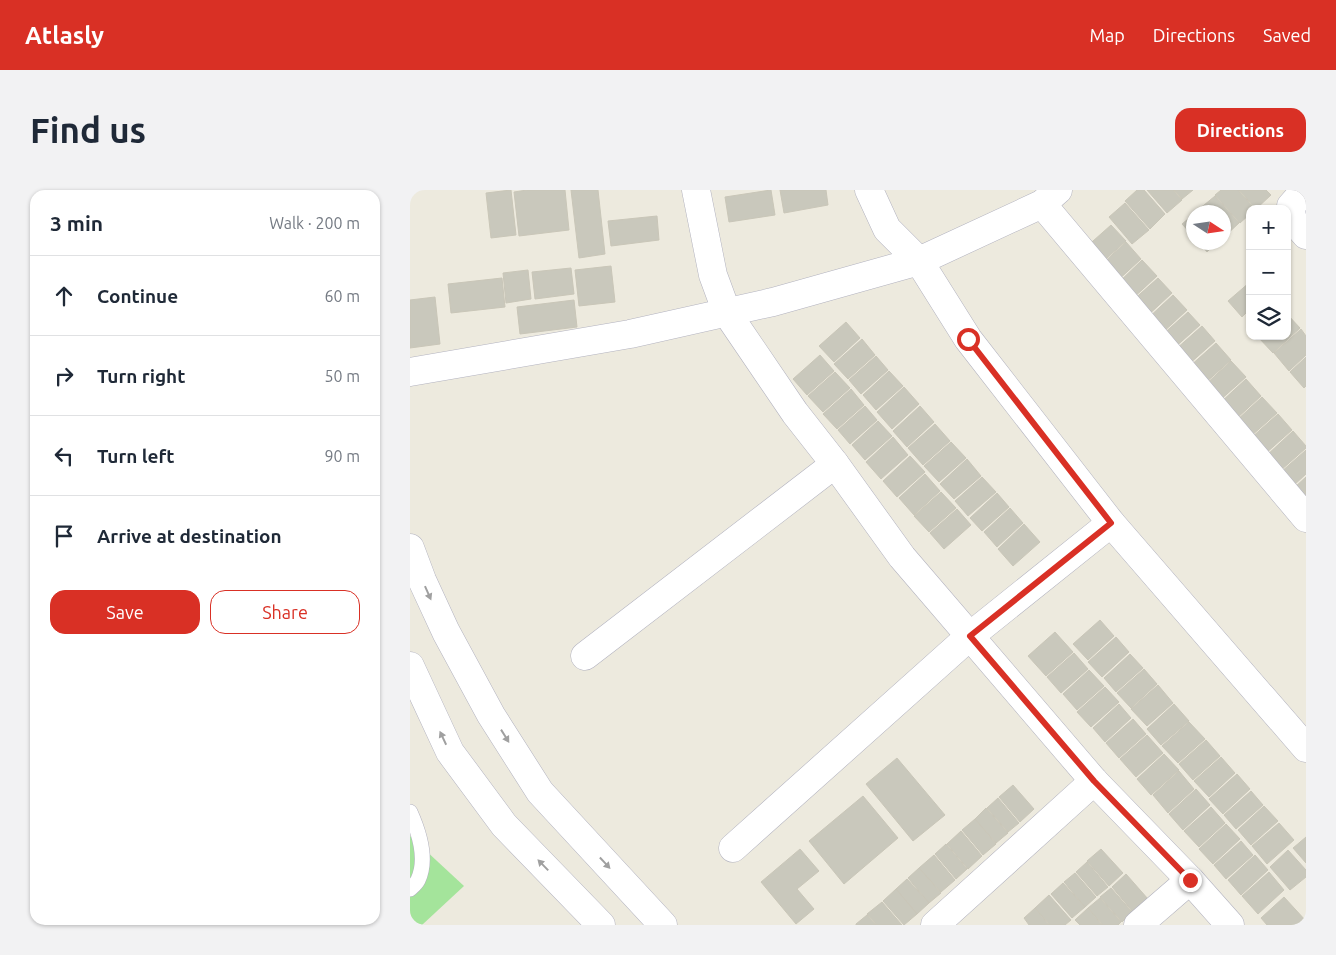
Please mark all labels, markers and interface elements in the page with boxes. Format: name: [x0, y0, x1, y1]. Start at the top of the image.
text: Atlasly: [25, 22, 104, 49]
text: Map: [1089, 25, 1125, 45]
text: Directions: [1153, 25, 1235, 45]
text: Saved: [1263, 25, 1311, 45]
button: Directions: [1175, 108, 1306, 152]
text: Find us: [30, 110, 146, 150]
north arrow: [1186, 205, 1231, 250]
map controls: [1246, 205, 1291, 340]
button: +: [1246, 205, 1291, 250]
text: 3 min: [50, 211, 103, 235]
text: Walk · 200 m: [269, 214, 360, 232]
button: −: [1246, 250, 1291, 295]
icon: ahead: [50, 282, 78, 310]
text: Continue: [97, 285, 178, 307]
text: 60 m: [324, 287, 360, 305]
button: layers: [1246, 295, 1291, 340]
route start: [957, 328, 980, 351]
icon: right: [50, 362, 78, 390]
text: Turn right: [97, 365, 185, 387]
text: 50 m: [324, 367, 360, 385]
icon: left: [50, 442, 78, 470]
text: Turn left: [97, 445, 175, 467]
text: 90 m: [324, 447, 360, 465]
icon: arrive: [50, 522, 78, 550]
text: Arrive at destination: [97, 525, 282, 547]
one-way arrow: [424, 586, 432, 600]
button: Save: [50, 590, 200, 634]
button: Share: [210, 590, 360, 634]
one-way arrow: [500, 729, 509, 742]
one-way arrow: [439, 731, 447, 745]
one-way arrow: [599, 857, 611, 869]
one-way arrow: [537, 859, 549, 871]
route end: [1179, 869, 1202, 892]

